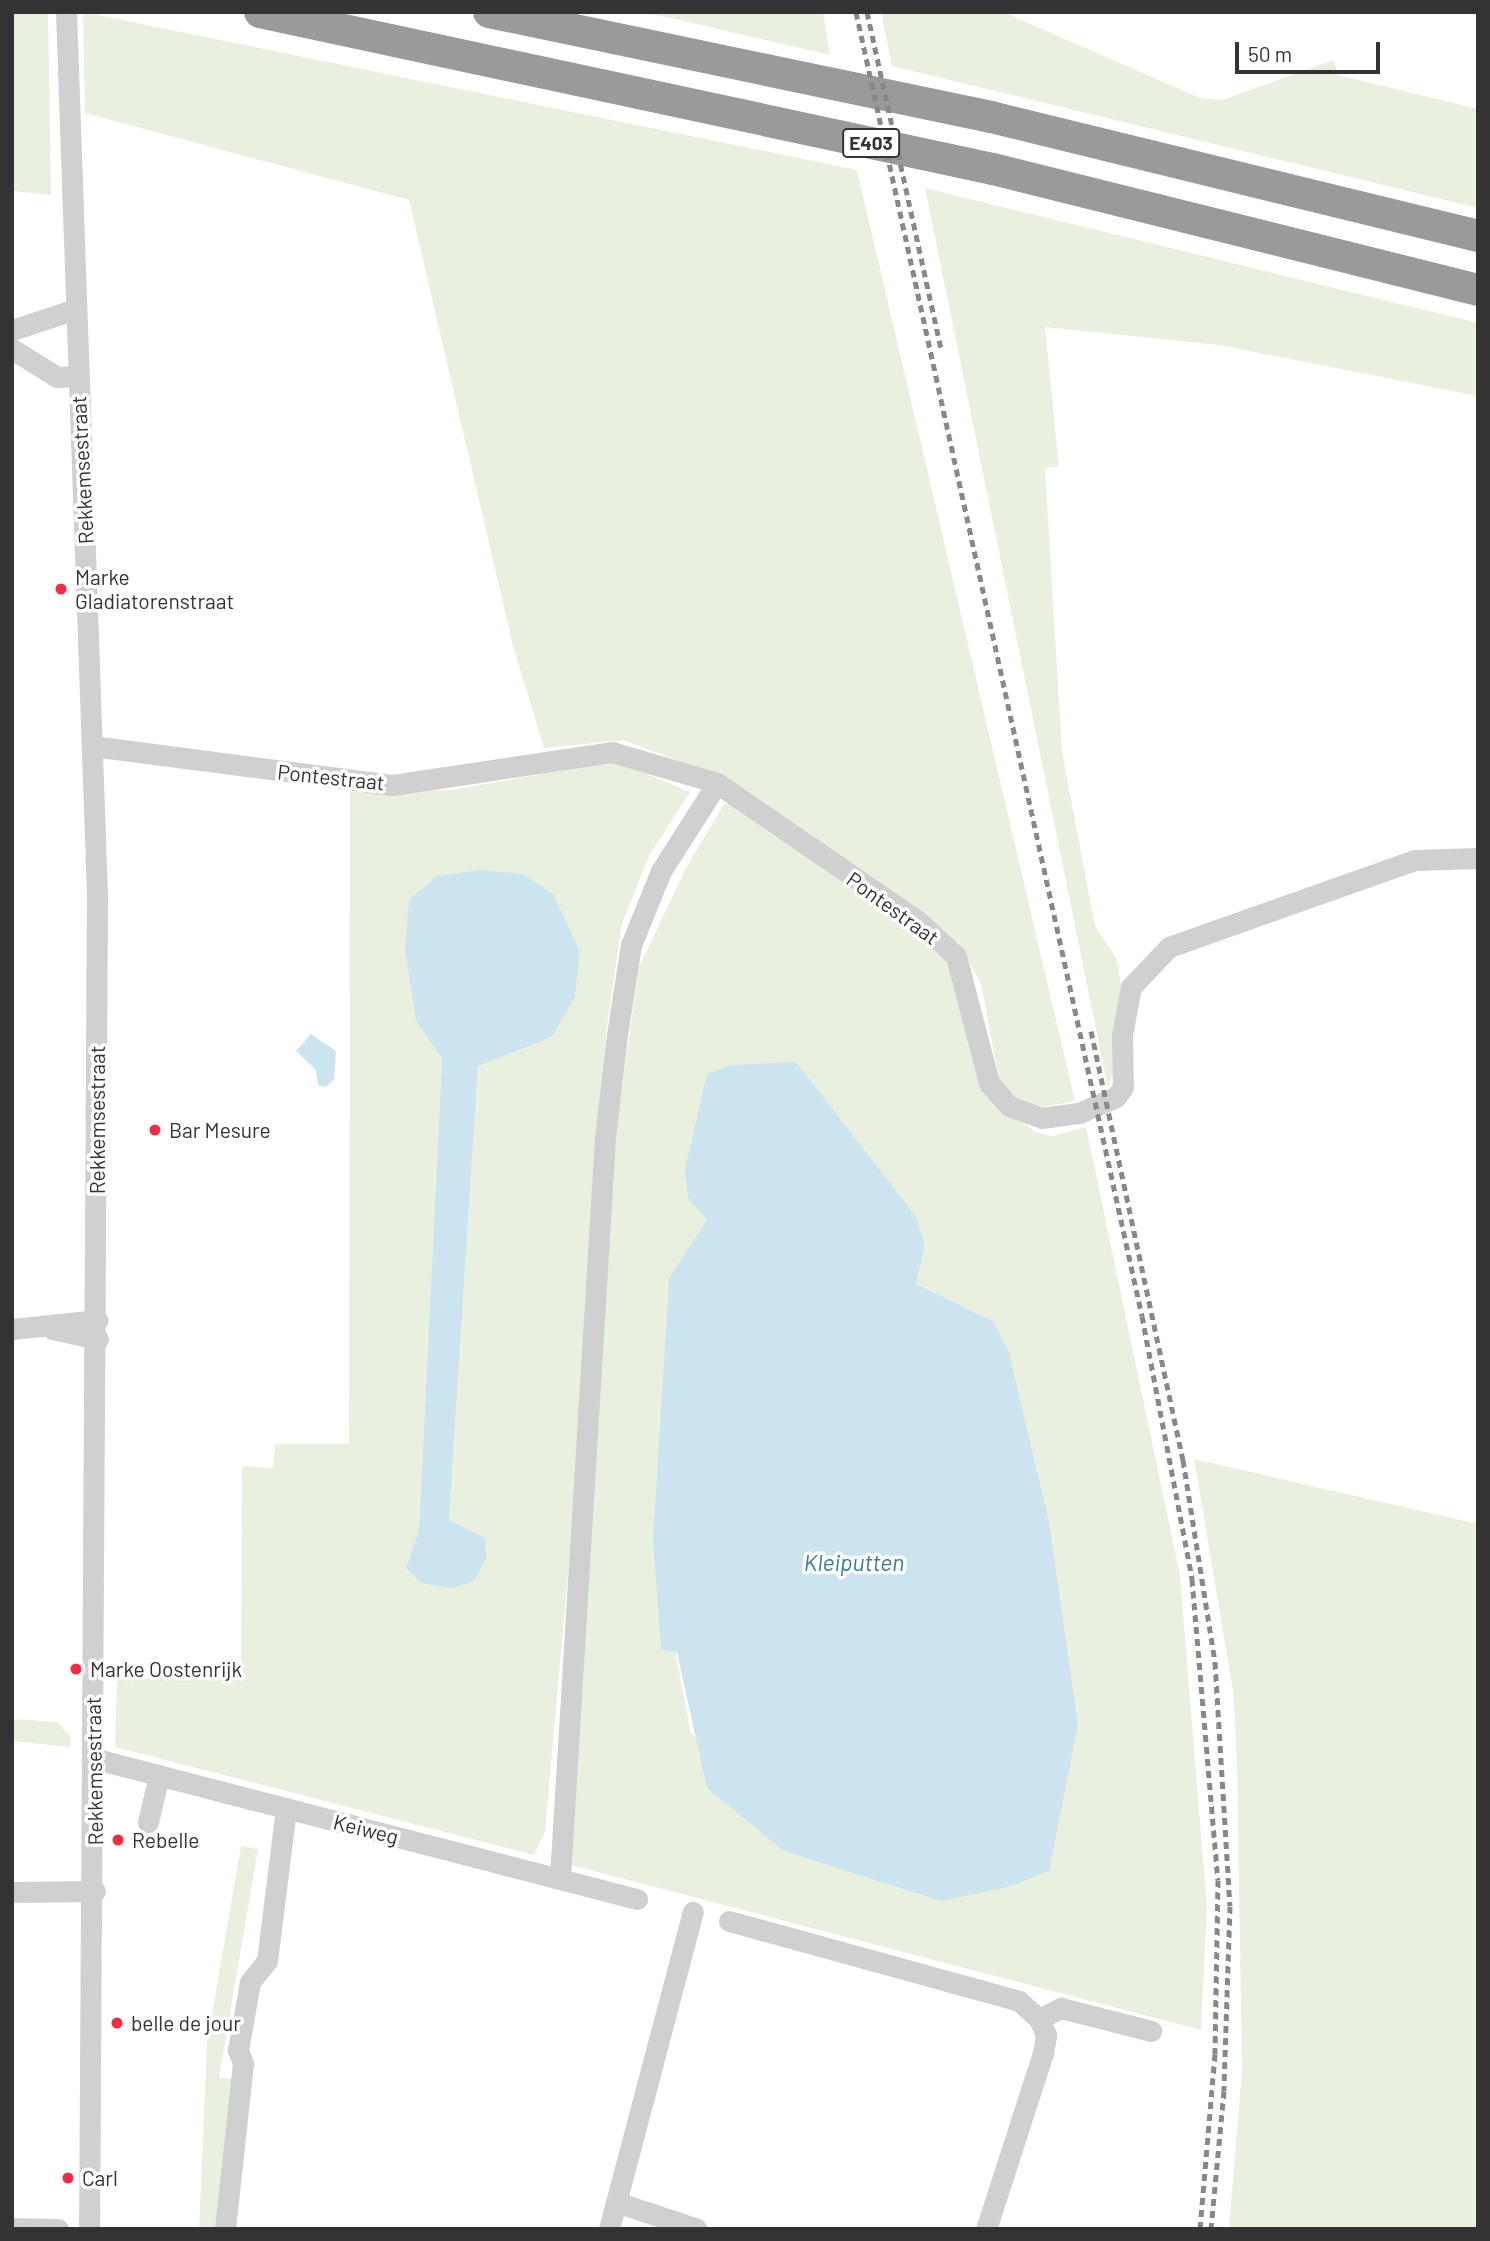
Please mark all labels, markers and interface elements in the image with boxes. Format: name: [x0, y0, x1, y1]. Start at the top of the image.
scale bar: [1238, 28, 1383, 72]
text: 50 m: [1248, 41, 1292, 66]
road number: E403: [841, 127, 901, 158]
street label: Rekkemsestraat: [66, 395, 98, 545]
place label: Marke Gladiatorenstraat: [75, 564, 234, 614]
marker: Marke Gladiatorenstraat: [53, 581, 69, 597]
street label: Pontestraat: [276, 759, 386, 795]
street label: Pontestraat: [842, 866, 944, 950]
street label: Rekkemsestraat: [84, 1046, 110, 1194]
place label: Bar Mesure: [169, 1117, 271, 1143]
marker: Bar Mesure: [147, 1122, 163, 1138]
water label: Kleiputten: [804, 1548, 904, 1576]
place label: Marke Oostenrijk: [90, 1656, 242, 1682]
marker: Marke Oostenrijk: [68, 1661, 84, 1677]
street label: Rekkemsestraat: [80, 1696, 108, 1846]
street label: Keiweg: [331, 1809, 401, 1849]
place label: Rebelle: [132, 1827, 199, 1853]
marker: Rebelle: [110, 1832, 126, 1848]
place label: belle de jour: [131, 2010, 241, 2036]
marker: belle de jour: [109, 2015, 125, 2031]
place label: Carl: [82, 2165, 118, 2191]
marker: Carl: [60, 2170, 76, 2186]

